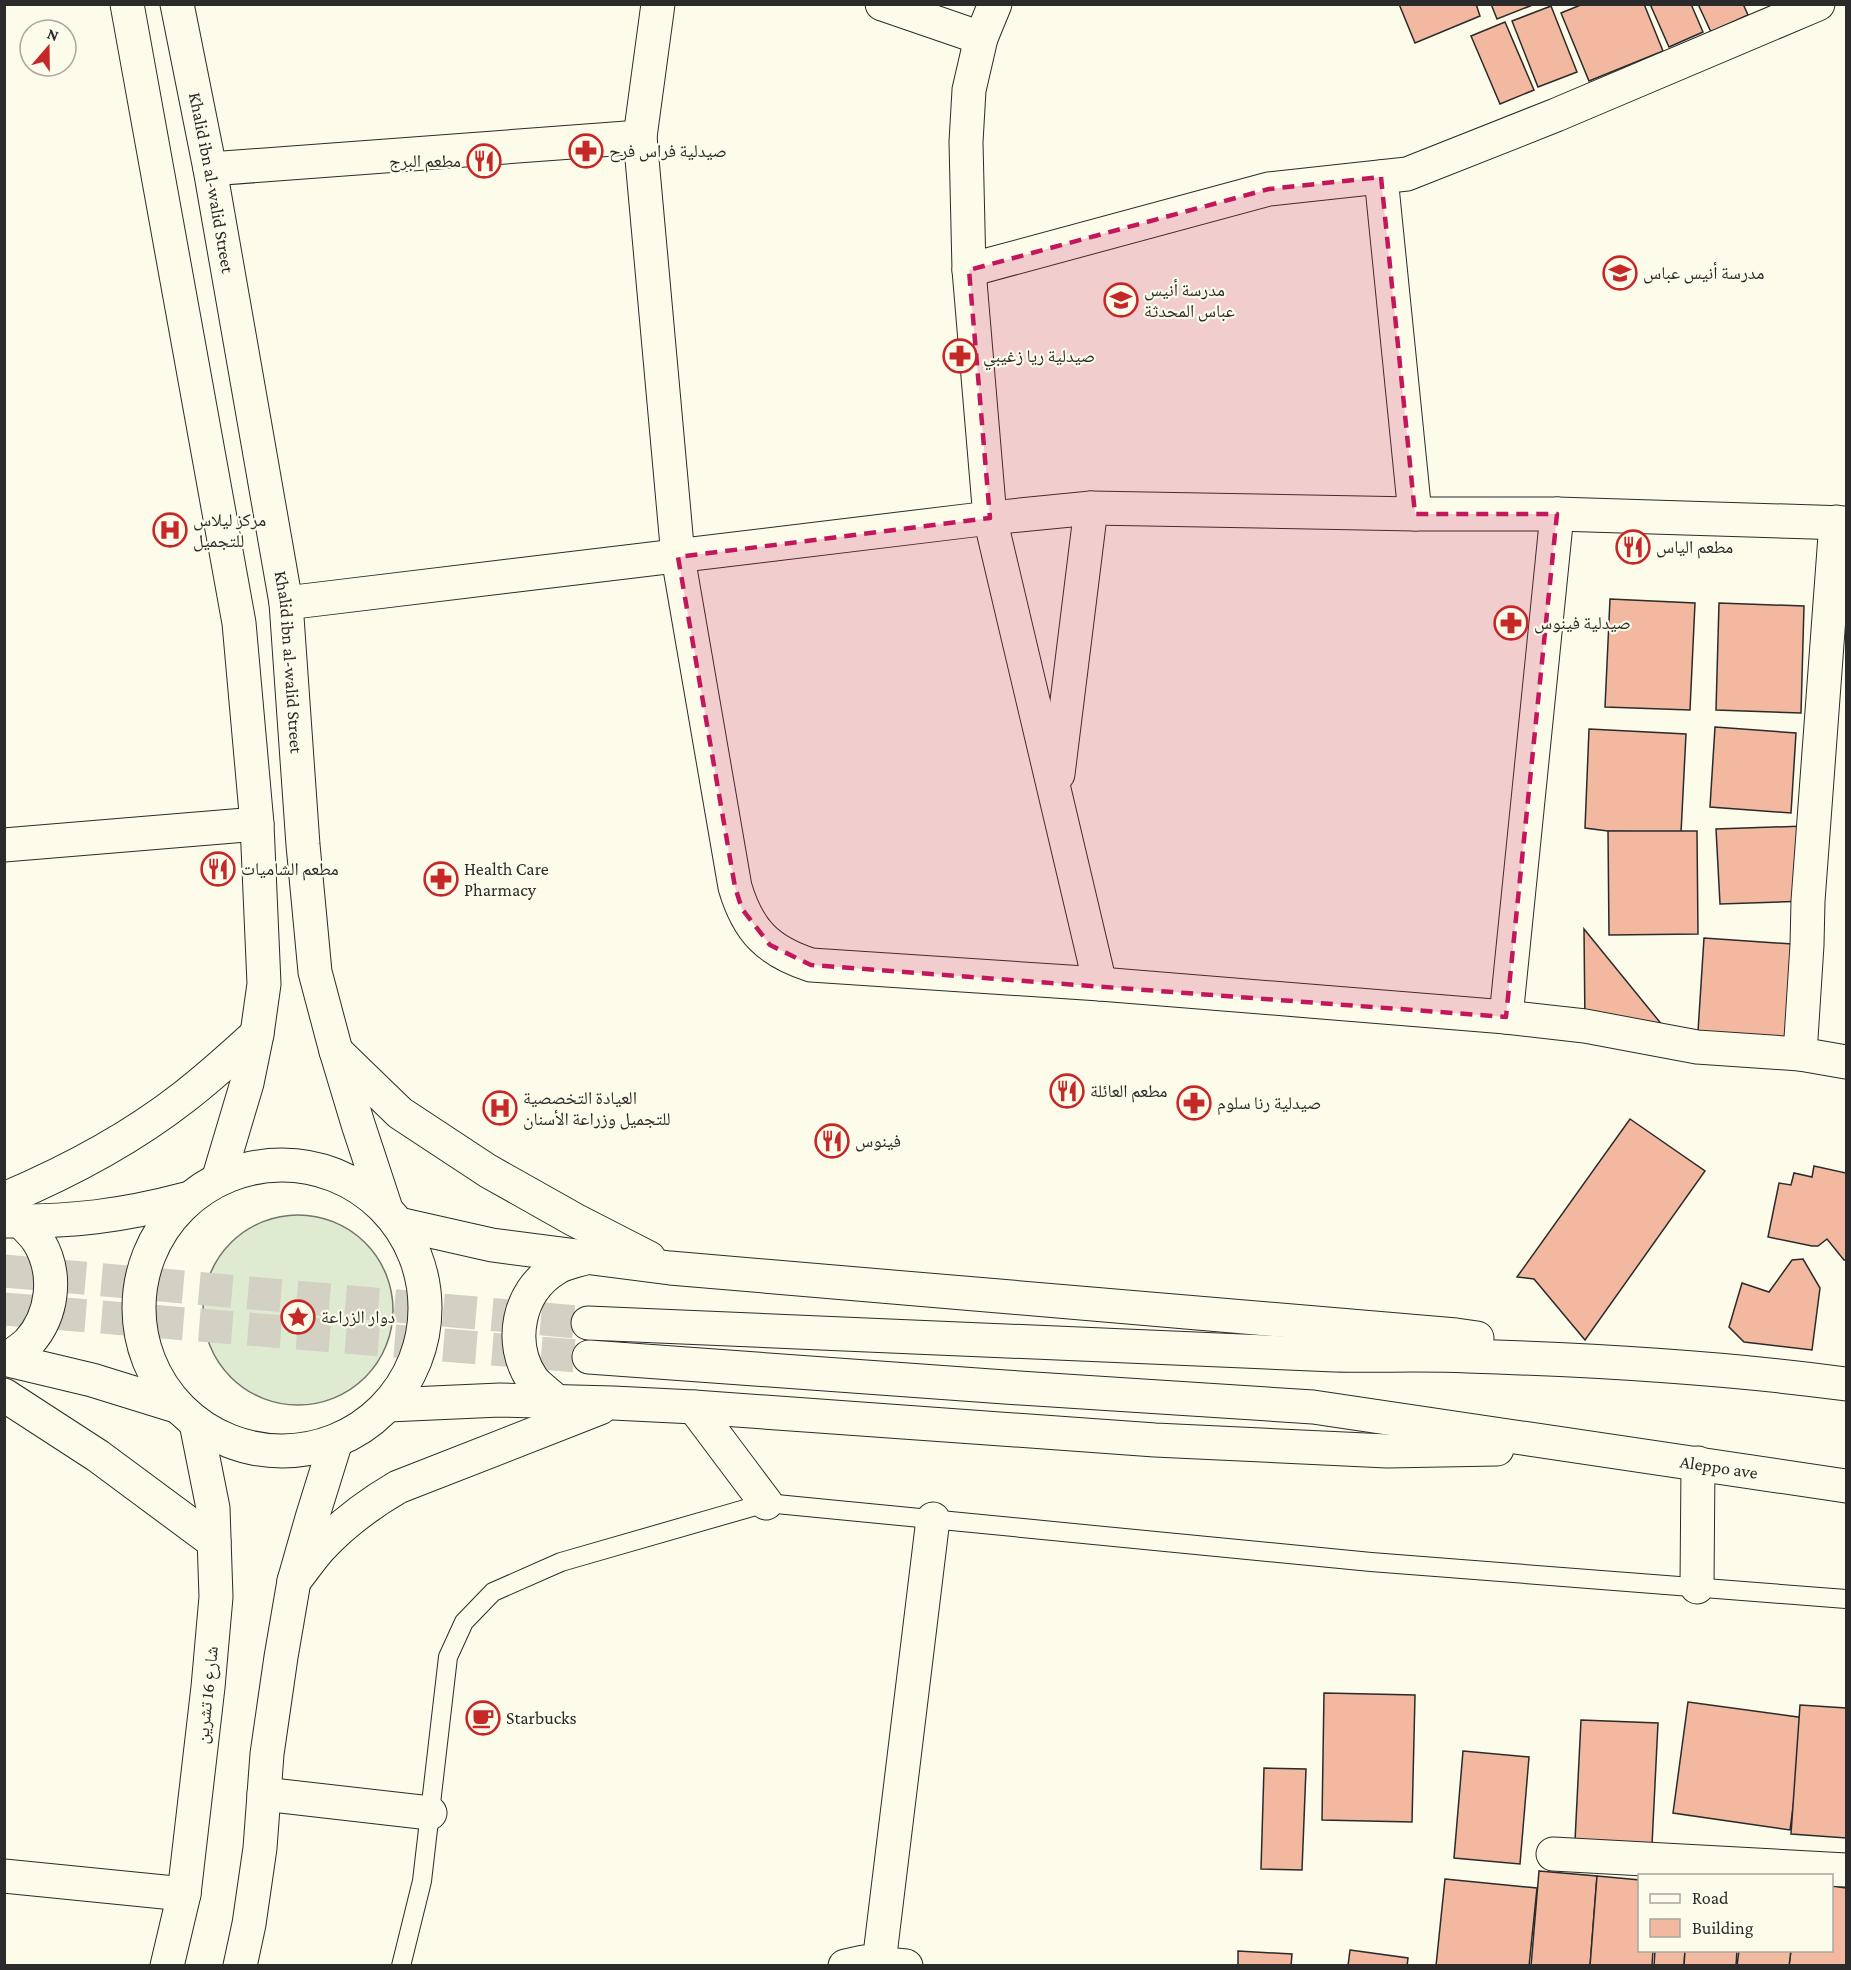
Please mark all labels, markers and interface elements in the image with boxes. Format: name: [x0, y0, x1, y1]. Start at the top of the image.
north arrow: [18, 18, 78, 78]
text: N: [45, 25, 61, 44]
street label: Khalid ibn al-walid Street: [185, 91, 238, 276]
pharmacy icon: صيدلية فراس فرح: [568, 133, 604, 169]
place label: صيدلية فراس فرح: [609, 141, 727, 163]
restaurant icon: مطعم البرج: [466, 143, 502, 179]
place label: مطعم البرج: [389, 151, 461, 173]
school or university icon: مدرسة أنيس عباس: [1602, 255, 1638, 291]
place label: مدرسة أنيس عباس: [1643, 262, 1765, 284]
place label: مدرسة أنيس عباس المحدثة: [1144, 279, 1235, 322]
school or university icon: مدرسة أنيس عباس المحدثة: [1103, 282, 1139, 318]
pharmacy icon: صيدلية ريا زغيبي: [942, 338, 978, 374]
place label: صيدلية ريا زغيبي: [983, 346, 1095, 371]
place label: مركز ليلاس للتجميل: [193, 510, 266, 552]
hospital icon: مركز ليلاس للتجميل: [152, 512, 188, 548]
restaurant icon: مطعم الياس: [1615, 529, 1651, 565]
place label: مطعم الياس: [1656, 537, 1733, 559]
street label: Khalid ibn al-walid Street: [271, 569, 307, 755]
pharmacy icon: صيدلية فينوس: [1493, 605, 1529, 641]
place label: صيدلية فينوس: [1534, 613, 1631, 634]
restaurant icon: مطعم الشاميات: [200, 851, 236, 887]
place label: مطعم الشاميات: [241, 859, 339, 881]
place label: Health Care Pharmacy: [464, 859, 549, 900]
pharmacy icon: Health Care Pharmacy: [423, 861, 459, 897]
restaurant icon: مطعم العائلة: [1049, 1073, 1085, 1109]
place label: مطعم العائلة: [1090, 1081, 1167, 1103]
pharmacy icon: صيدلية رنا سلوم: [1176, 1085, 1212, 1121]
place label: العيادة التخصصية للتجميل وزراعة الأسنان: [523, 1088, 671, 1130]
hospital icon: العيادة التخصصية للتجميل وزراعة الأسنان: [482, 1090, 518, 1126]
place label: صيدلية رنا سلوم: [1217, 1093, 1321, 1115]
restaurant icon: فينوس: [814, 1123, 850, 1159]
place label: فينوس: [855, 1131, 901, 1152]
place icon: دوار الزراعة: [280, 1299, 316, 1335]
place label: دوار الزراعة: [321, 1307, 395, 1327]
street label: Aleppo ave: [1679, 1452, 1759, 1483]
street label: شارع 16 تشرين: [192, 1645, 223, 1745]
cafe icon: Starbucks: [465, 1700, 501, 1736]
place label: Starbucks: [506, 1708, 577, 1728]
legend: [1638, 1874, 1833, 1952]
text: Road: [1692, 1888, 1729, 1908]
text: Building: [1692, 1918, 1754, 1938]

